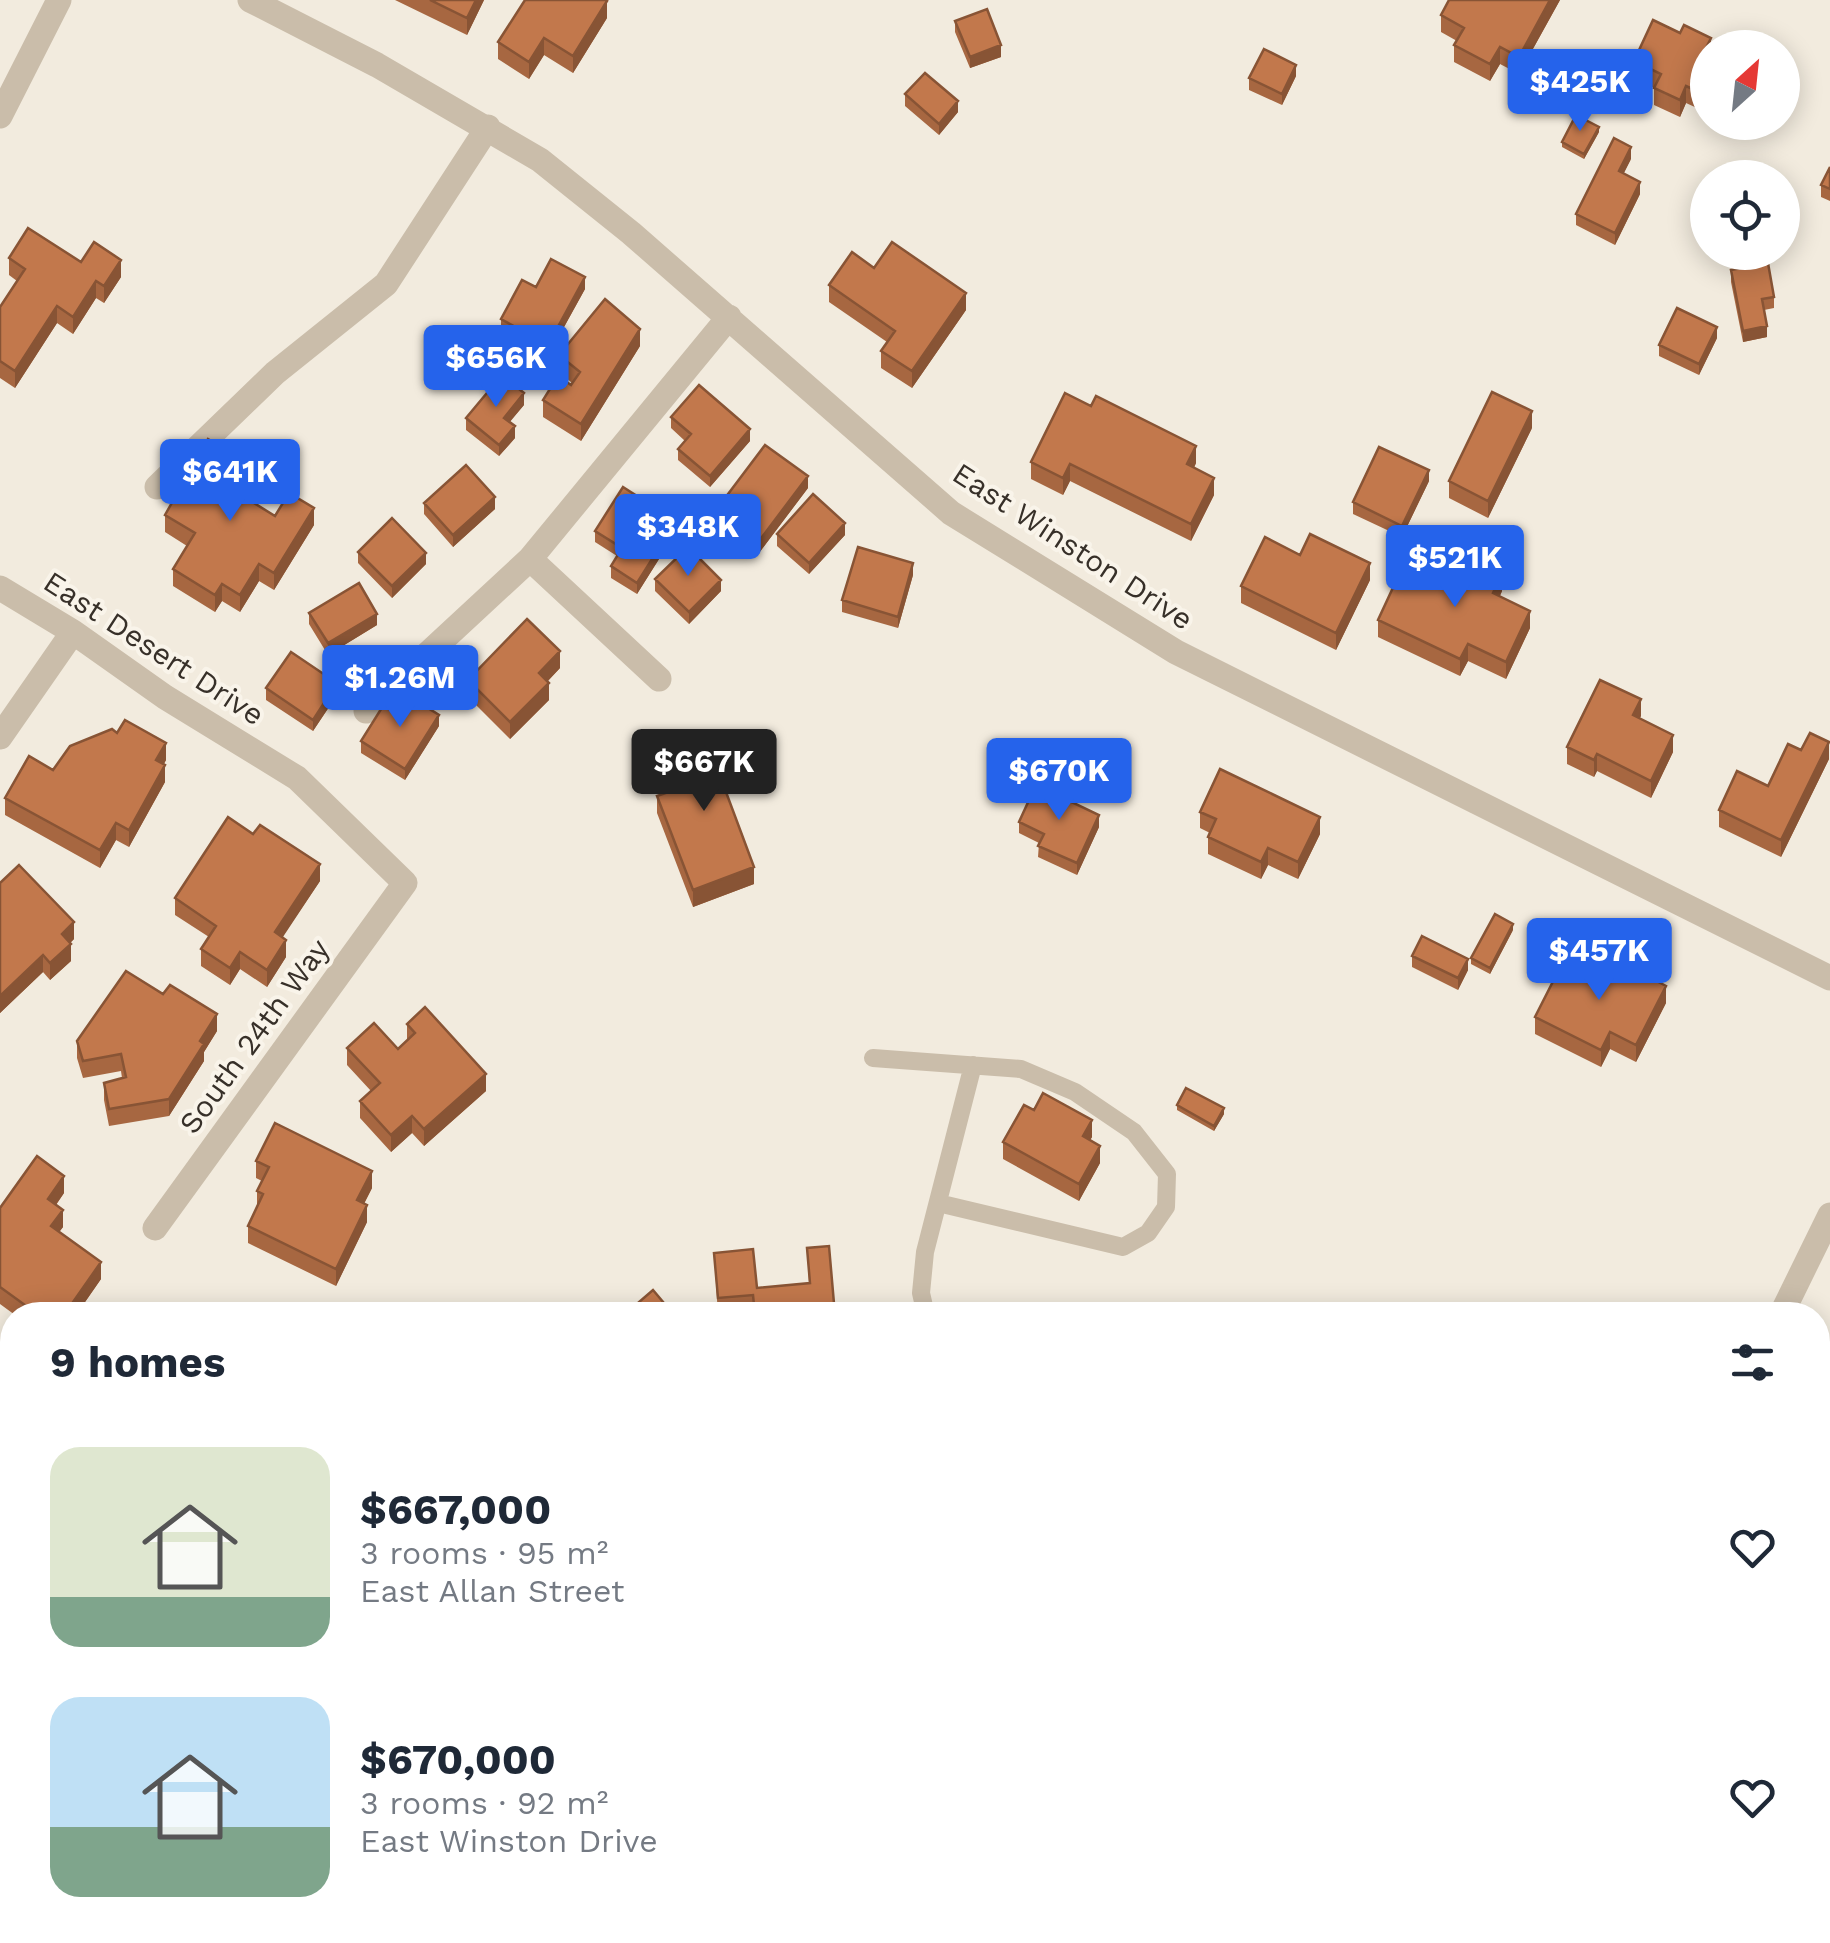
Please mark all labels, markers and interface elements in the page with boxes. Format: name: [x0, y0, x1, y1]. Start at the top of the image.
north arrow: [1690, 30, 1800, 140]
map controls: [1690, 30, 1800, 270]
pin: $425K: [1510, 49, 1650, 134]
text: $425K: [1530, 62, 1630, 100]
button: locate: [1690, 160, 1800, 270]
pin: $656K: [426, 325, 566, 410]
text: $656K: [446, 338, 546, 376]
pin: $641K: [160, 439, 300, 524]
text: $641K: [182, 452, 278, 490]
street label: East Winston Drive: [946, 455, 1200, 637]
pin: $348K: [618, 494, 758, 579]
text: $348K: [637, 507, 739, 545]
pin: $521K: [1385, 525, 1525, 610]
text: $521K: [1408, 538, 1502, 576]
street label: East Desert Drive: [37, 564, 271, 732]
pin: $1.26M: [319, 645, 481, 730]
text: $1.26M: [344, 658, 456, 696]
pin: $667K: [634, 729, 774, 814]
pin: $670K: [989, 738, 1129, 823]
text: $667K: [654, 742, 754, 780]
text: $670K: [1009, 751, 1109, 789]
pin: $457K: [1529, 918, 1669, 1003]
street label: South 24th Way: [172, 931, 337, 1140]
text: $457K: [1549, 931, 1649, 969]
icon: filters: [1725, 1335, 1780, 1390]
text: 9 homes: [50, 1338, 225, 1387]
text: $667,000: [360, 1485, 551, 1534]
icon: home: [130, 1487, 250, 1607]
icon: heart: [1725, 1520, 1780, 1575]
text: 3 rooms · 95 m²: [360, 1534, 608, 1572]
text: East Allan Street: [360, 1572, 624, 1610]
text: $670,000: [360, 1735, 556, 1784]
icon: home: [130, 1737, 250, 1857]
icon: heart: [1725, 1770, 1780, 1825]
text: 3 rooms · 92 m²: [360, 1784, 608, 1822]
text: East Winston Drive: [360, 1822, 658, 1860]

